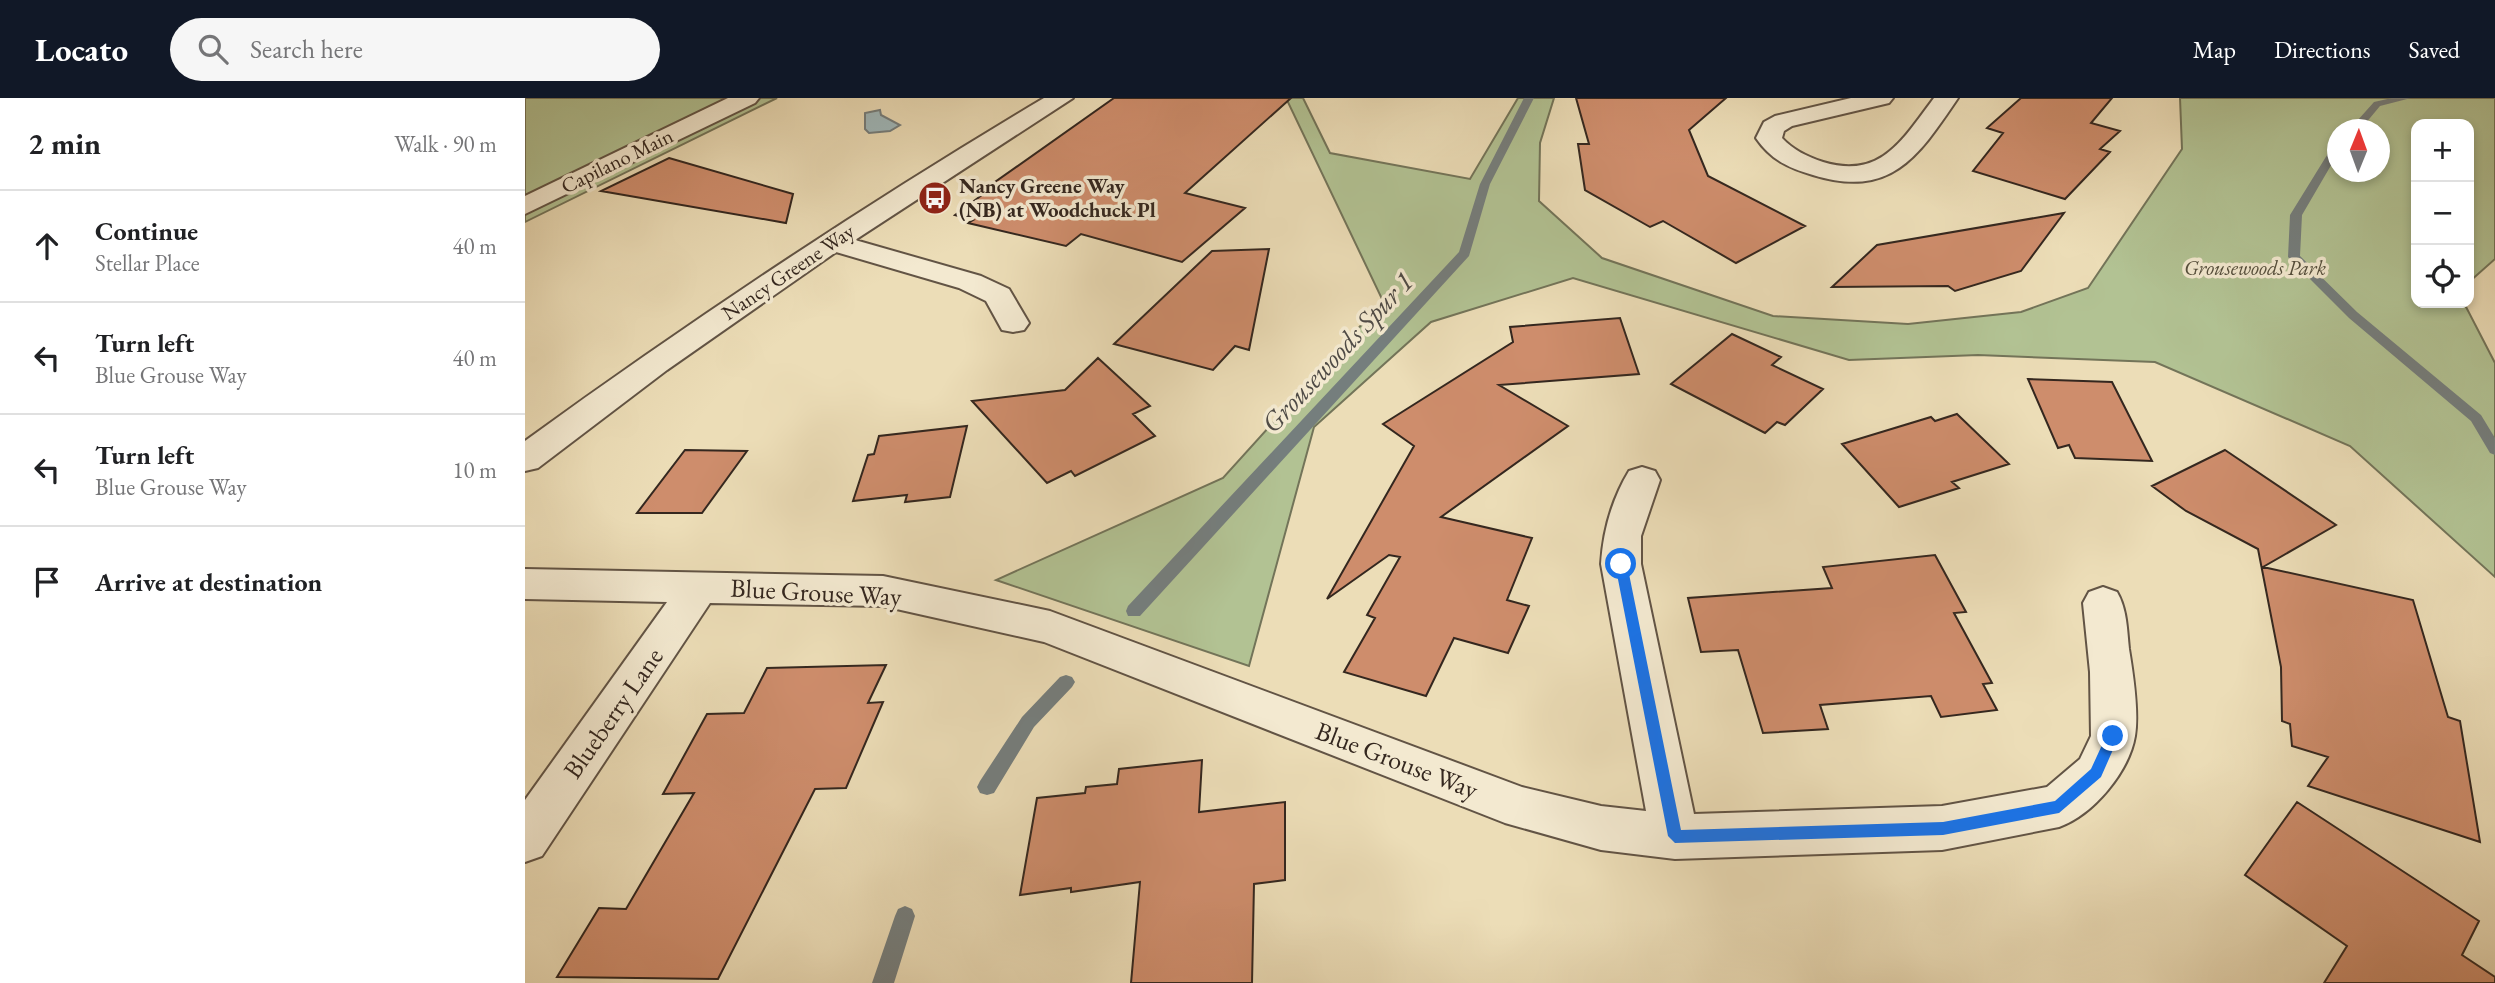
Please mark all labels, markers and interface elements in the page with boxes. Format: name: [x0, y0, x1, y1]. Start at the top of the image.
search box: [170, 18, 660, 81]
text: Locato: [35, 28, 128, 71]
icon: search: [194, 30, 232, 68]
text: Search here: [250, 32, 363, 66]
text: Map: [2193, 34, 2236, 65]
text: Directions: [2274, 34, 2371, 65]
text: Saved: [2409, 34, 2460, 65]
north arrow: [2327, 119, 2390, 182]
map controls: [2411, 119, 2474, 308]
button: +: [2411, 119, 2474, 182]
street label: Capilano Main: [556, 122, 677, 199]
text: 2 min: [28, 124, 101, 163]
text: Walk · 90 m: [394, 129, 497, 159]
place label: Nancy Greene Way (NB) at Woodchuck Pl: [959, 172, 1156, 223]
bus stop icon: Nancy Greene Way (NB) at Woodchuck Pl: [916, 179, 954, 217]
button: −: [2411, 182, 2474, 245]
text: Continue: [95, 214, 198, 248]
street label: Nancy Greene Way: [716, 217, 860, 326]
icon: ahead: [28, 227, 66, 265]
text: 40 m: [452, 231, 497, 261]
button: locate: [2411, 245, 2474, 308]
text: Stellar Place: [95, 248, 200, 278]
park label: Grousewoods Park: [2184, 254, 2327, 281]
water label: Grousewoods Spur 1: [1253, 264, 1421, 440]
text: Turn left: [95, 326, 194, 360]
icon: left: [28, 339, 66, 377]
text: 40 m: [452, 343, 497, 373]
text: Blue Grouse Way: [95, 360, 246, 390]
text: Turn left: [95, 438, 194, 472]
icon: left: [28, 451, 66, 489]
text: 10 m: [452, 455, 497, 485]
text: Blue Grouse Way: [95, 472, 246, 502]
route start: [1605, 548, 1636, 579]
icon: arrive: [28, 563, 66, 601]
text: Arrive at destination: [95, 565, 322, 599]
street label: Blue Grouse Way: [730, 571, 903, 613]
street label: Blueberry Lane: [555, 641, 671, 785]
street label: Blue Grouse Way: [1311, 713, 1484, 807]
route end: [2097, 720, 2128, 751]

